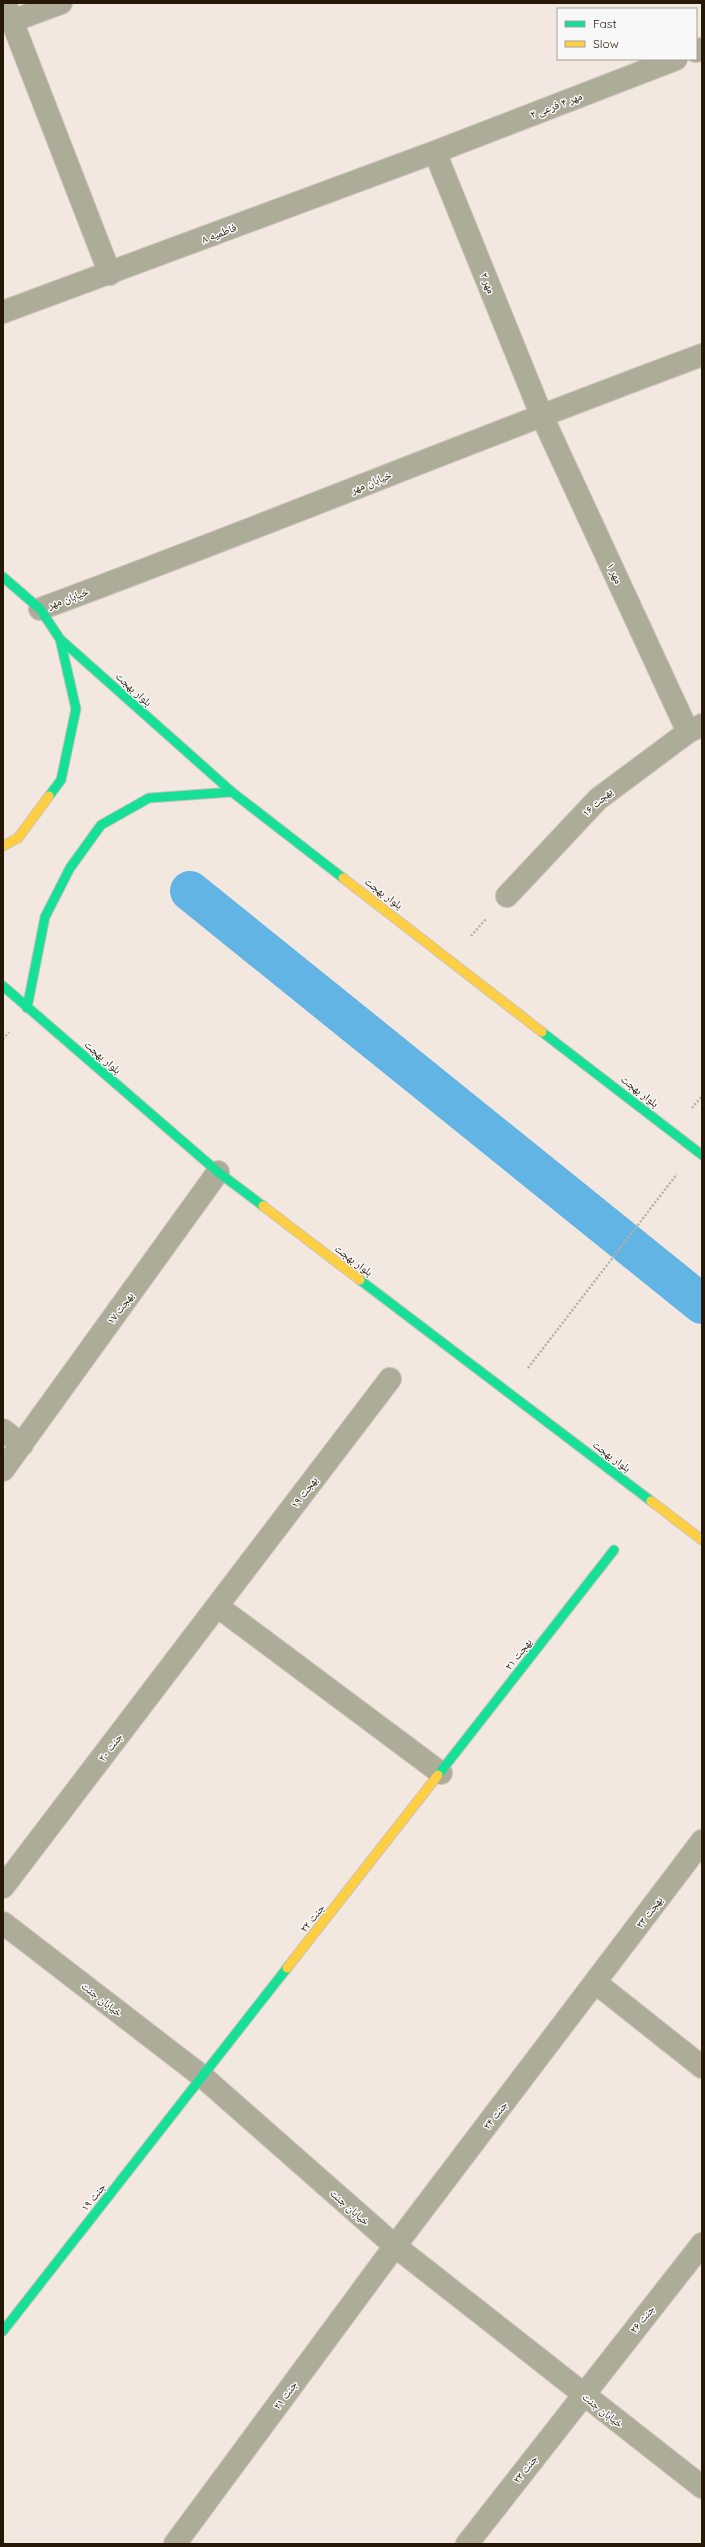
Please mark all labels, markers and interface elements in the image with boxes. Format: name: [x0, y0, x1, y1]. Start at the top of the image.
legend: [557, 8, 697, 60]
text: Fast: [593, 16, 617, 31]
text: Slow: [593, 36, 619, 51]
street label: مهر ۴ فرعی ۲: [528, 89, 584, 121]
street label: فاطمیه ۸: [200, 220, 239, 246]
street label: مهر ۲: [477, 270, 499, 296]
street label: خیابان مهر: [348, 468, 393, 497]
street label: مهر ۱: [604, 560, 626, 586]
street label: خیابان مهر: [45, 584, 90, 612]
street label: بلوار بهجت: [113, 669, 155, 709]
street label: بهجت ۱۶: [579, 785, 615, 819]
street label: بلوار بهجت: [362, 874, 406, 912]
street label: بلوار بهجت: [82, 1037, 124, 1077]
street label: بلوار بهجت: [618, 1072, 662, 1110]
street label: بلوار بهجت: [332, 1241, 376, 1279]
street label: بهجت ۱۷: [104, 1289, 136, 1327]
street label: بلوار بهجت: [590, 1437, 634, 1475]
street label: بهجت ۱۹: [287, 1473, 321, 1511]
street label: بهجت ۲۱: [501, 1635, 535, 1673]
street label: جنت ۲۰: [95, 1730, 125, 1764]
street label: بهجت ۲۳: [632, 1893, 666, 1931]
street label: جنت ۲۲: [297, 1901, 327, 1935]
street label: خیابان جنت: [79, 1979, 125, 2019]
street label: جنت ۲۴: [480, 2098, 510, 2132]
street label: جنت ۱۹: [78, 2180, 108, 2214]
street label: خیابان جنت: [327, 2186, 373, 2228]
street label: جنت ۲۶: [626, 2302, 658, 2336]
street label: جنت ۲۱: [270, 2378, 300, 2412]
street label: خیابان جنت: [580, 2390, 626, 2430]
street label: جنت ۲۳: [510, 2452, 540, 2486]

